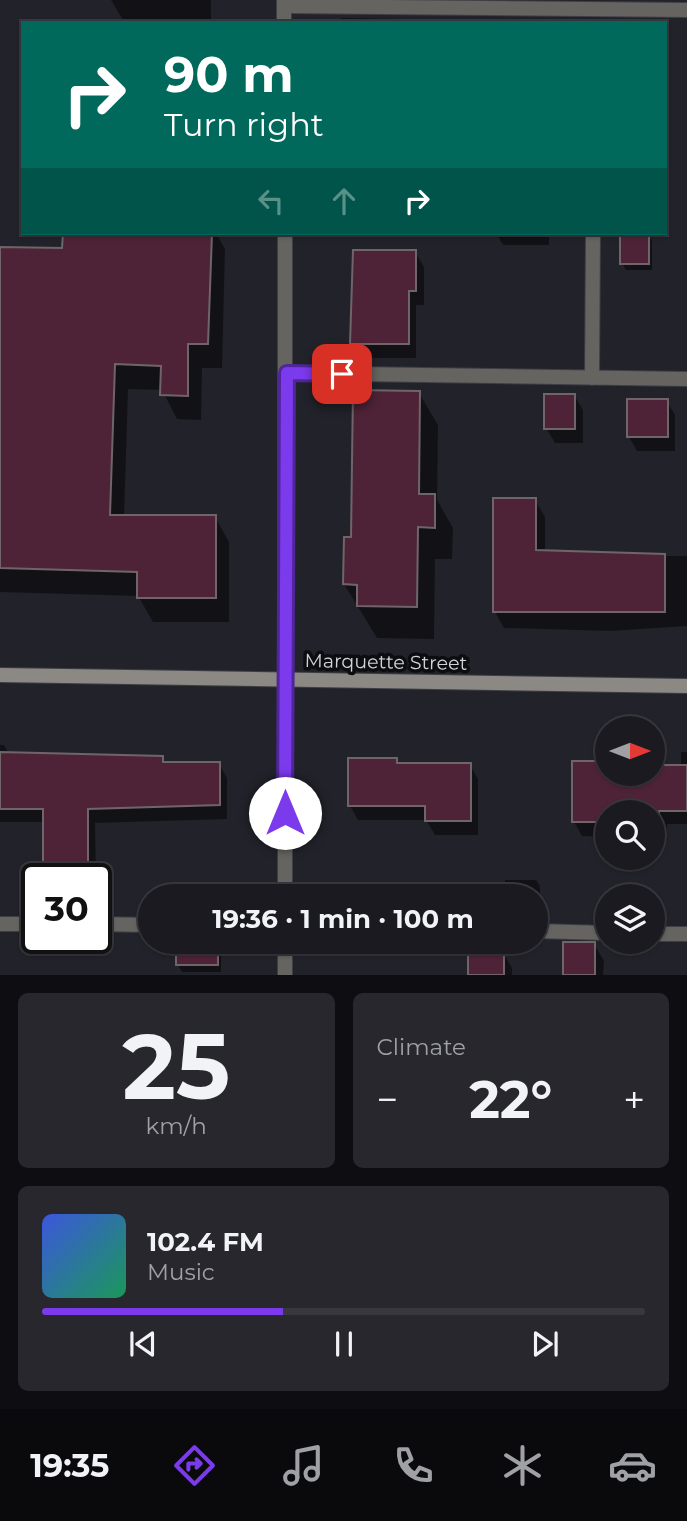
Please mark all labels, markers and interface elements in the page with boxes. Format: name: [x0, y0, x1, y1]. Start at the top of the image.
text: 90 m: [164, 45, 294, 104]
icon: right: [49, 49, 140, 140]
text: Turn right: [164, 105, 324, 144]
icon: left: [252, 182, 290, 220]
icon: ahead: [325, 182, 363, 220]
icon: right: [398, 182, 436, 220]
pin: [312, 344, 372, 404]
icon: arrive: [323, 355, 361, 393]
street label: Marquette Street: [305, 649, 468, 675]
north arrow: [595, 716, 665, 786]
map controls: [595, 716, 665, 954]
position arrow: [248, 776, 322, 850]
button: search: [595, 800, 665, 870]
speed limit sign: 30: [21, 863, 112, 954]
button: layers: [595, 884, 665, 954]
text: 19:36 · 1 min · 100 m: [212, 903, 474, 935]
text: 25: [122, 1011, 230, 1122]
text: Climate: [377, 1033, 466, 1061]
text: 22°: [469, 1068, 552, 1131]
text: −: [377, 1076, 398, 1123]
text: +: [623, 1076, 645, 1123]
text: km/h: [146, 1112, 207, 1140]
text: 102.4 FM: [147, 1226, 264, 1258]
text: Music: [147, 1258, 215, 1286]
icon: previous: [124, 1325, 162, 1363]
icon: pause: [325, 1325, 363, 1363]
icon: next: [526, 1325, 564, 1363]
icon: directions: [170, 1441, 219, 1490]
icon: music: [279, 1441, 328, 1490]
icon: phone: [389, 1441, 438, 1490]
icon: climate: [498, 1441, 547, 1490]
icon: car: [608, 1441, 657, 1490]
text: 19:35: [30, 1446, 109, 1485]

